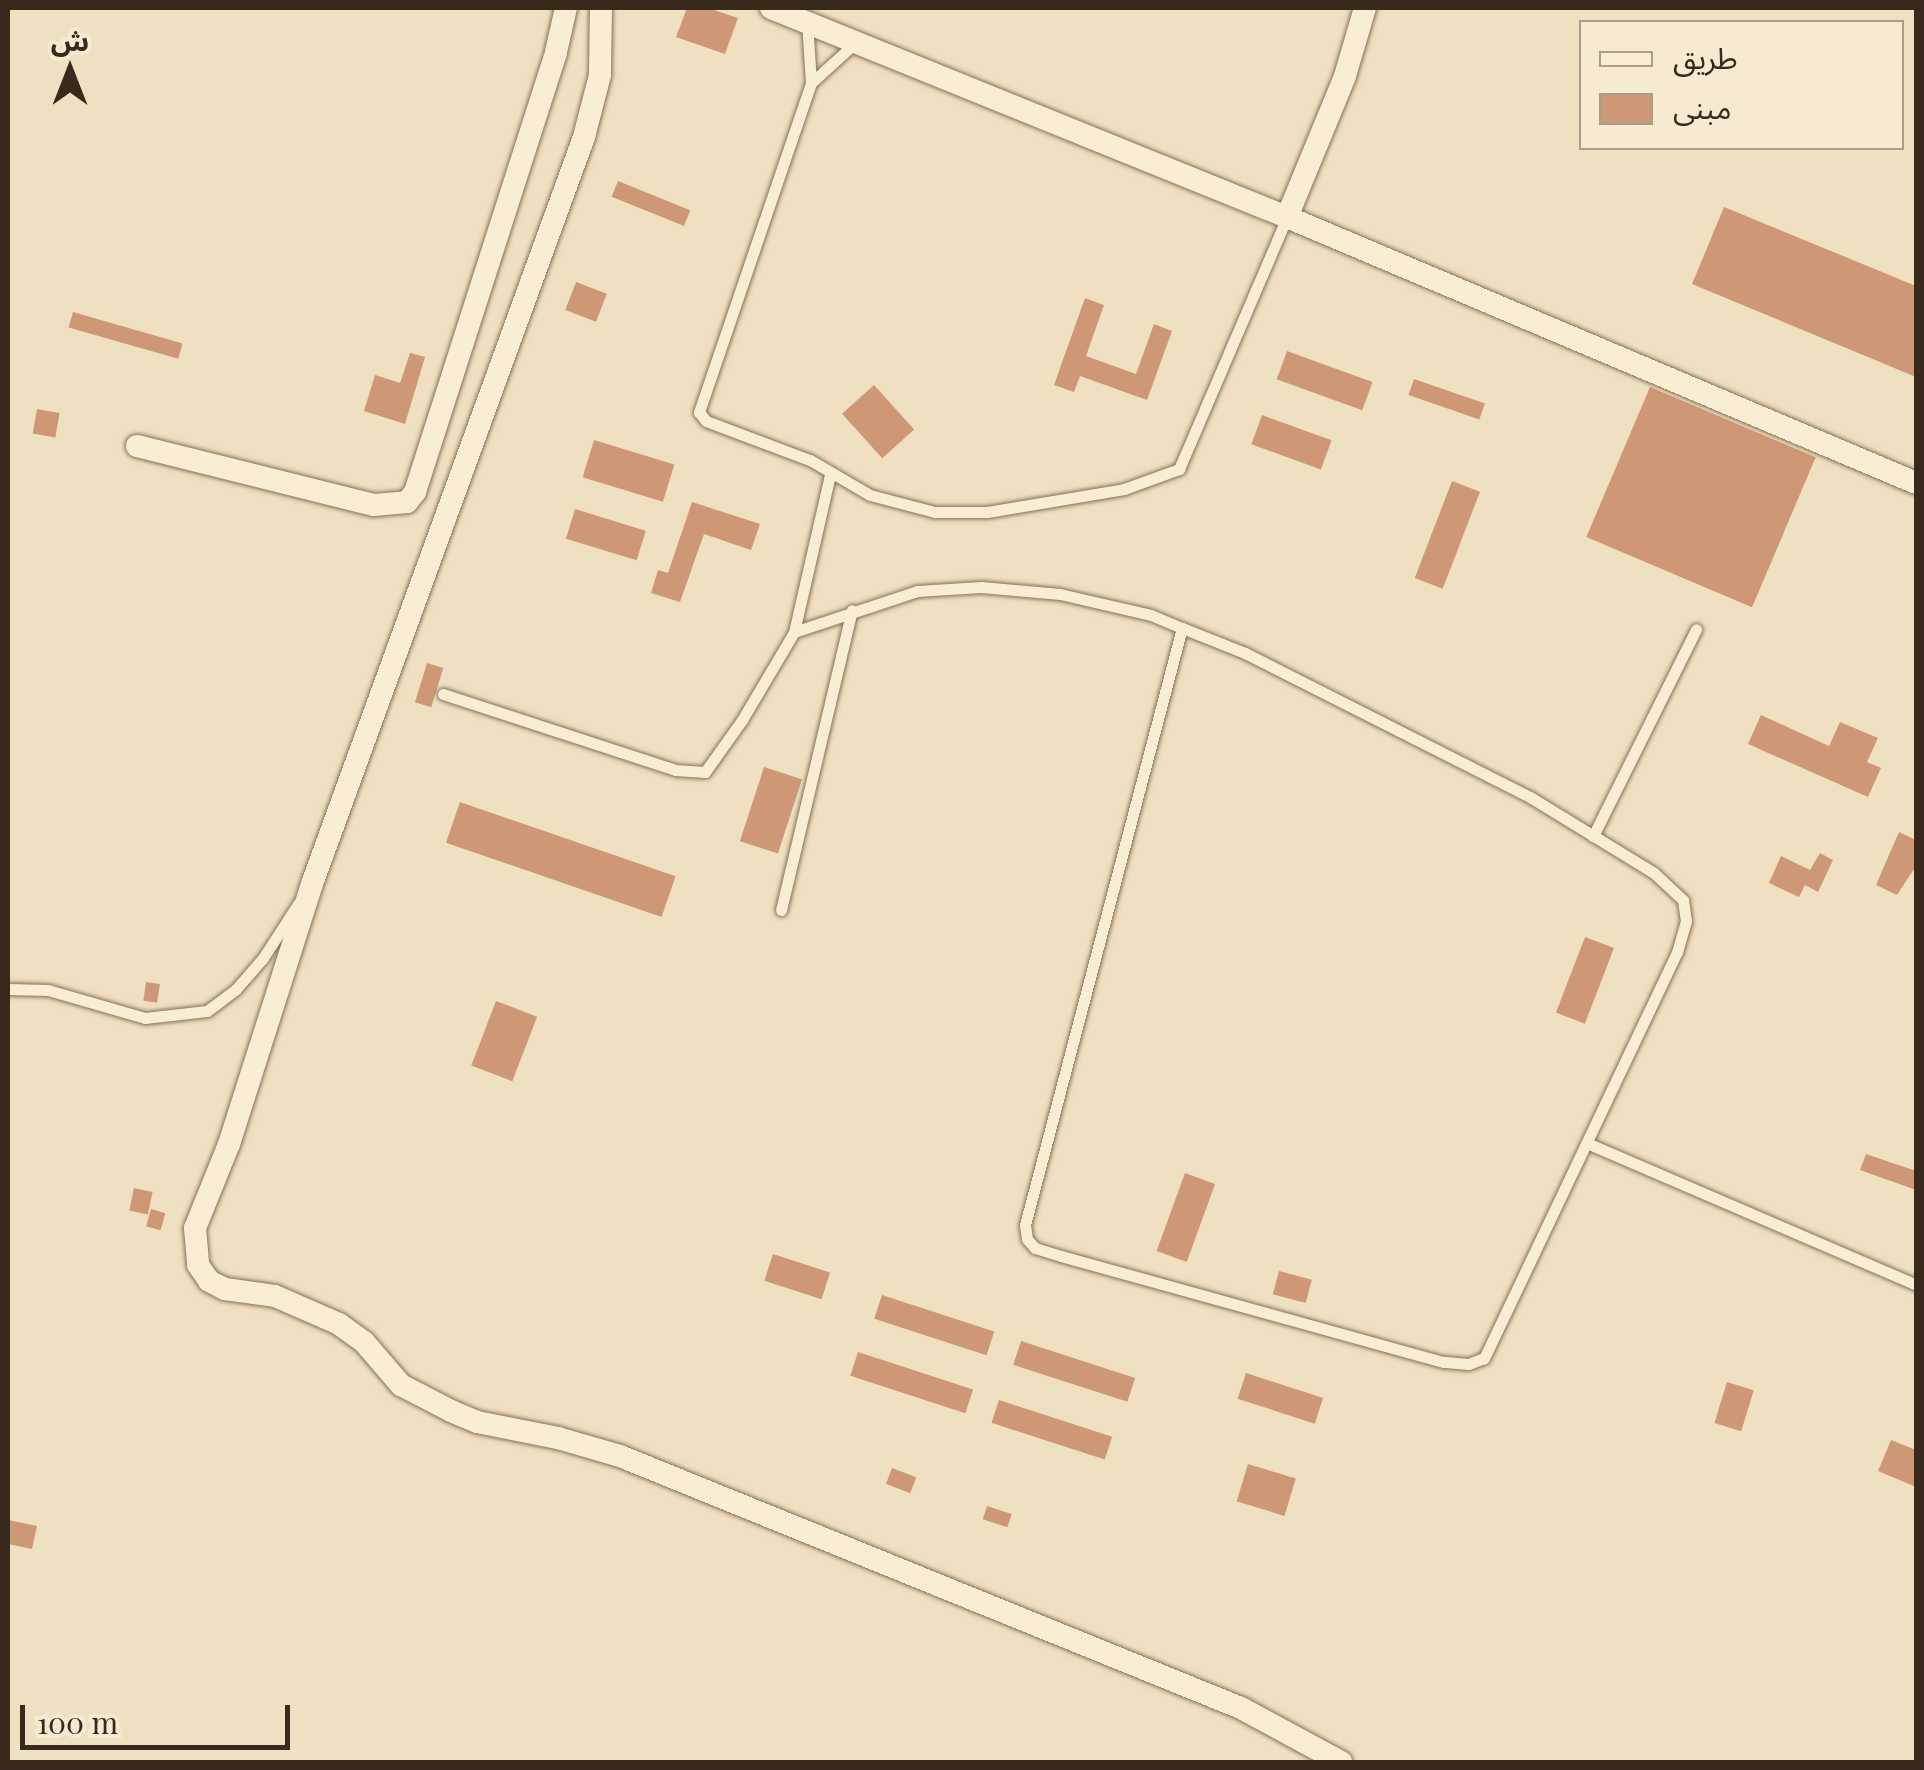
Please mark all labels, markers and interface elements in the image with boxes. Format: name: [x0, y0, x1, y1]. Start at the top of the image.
north arrow: [20, 20, 120, 120]
legend: [1579, 20, 1904, 150]
text: ش: [51, 21, 89, 58]
text: طريق: [1673, 37, 1738, 77]
text: مبنى: [1673, 87, 1731, 127]
scale bar: [25, 1685, 295, 1747]
text: 100 m: [37, 1702, 118, 1742]

